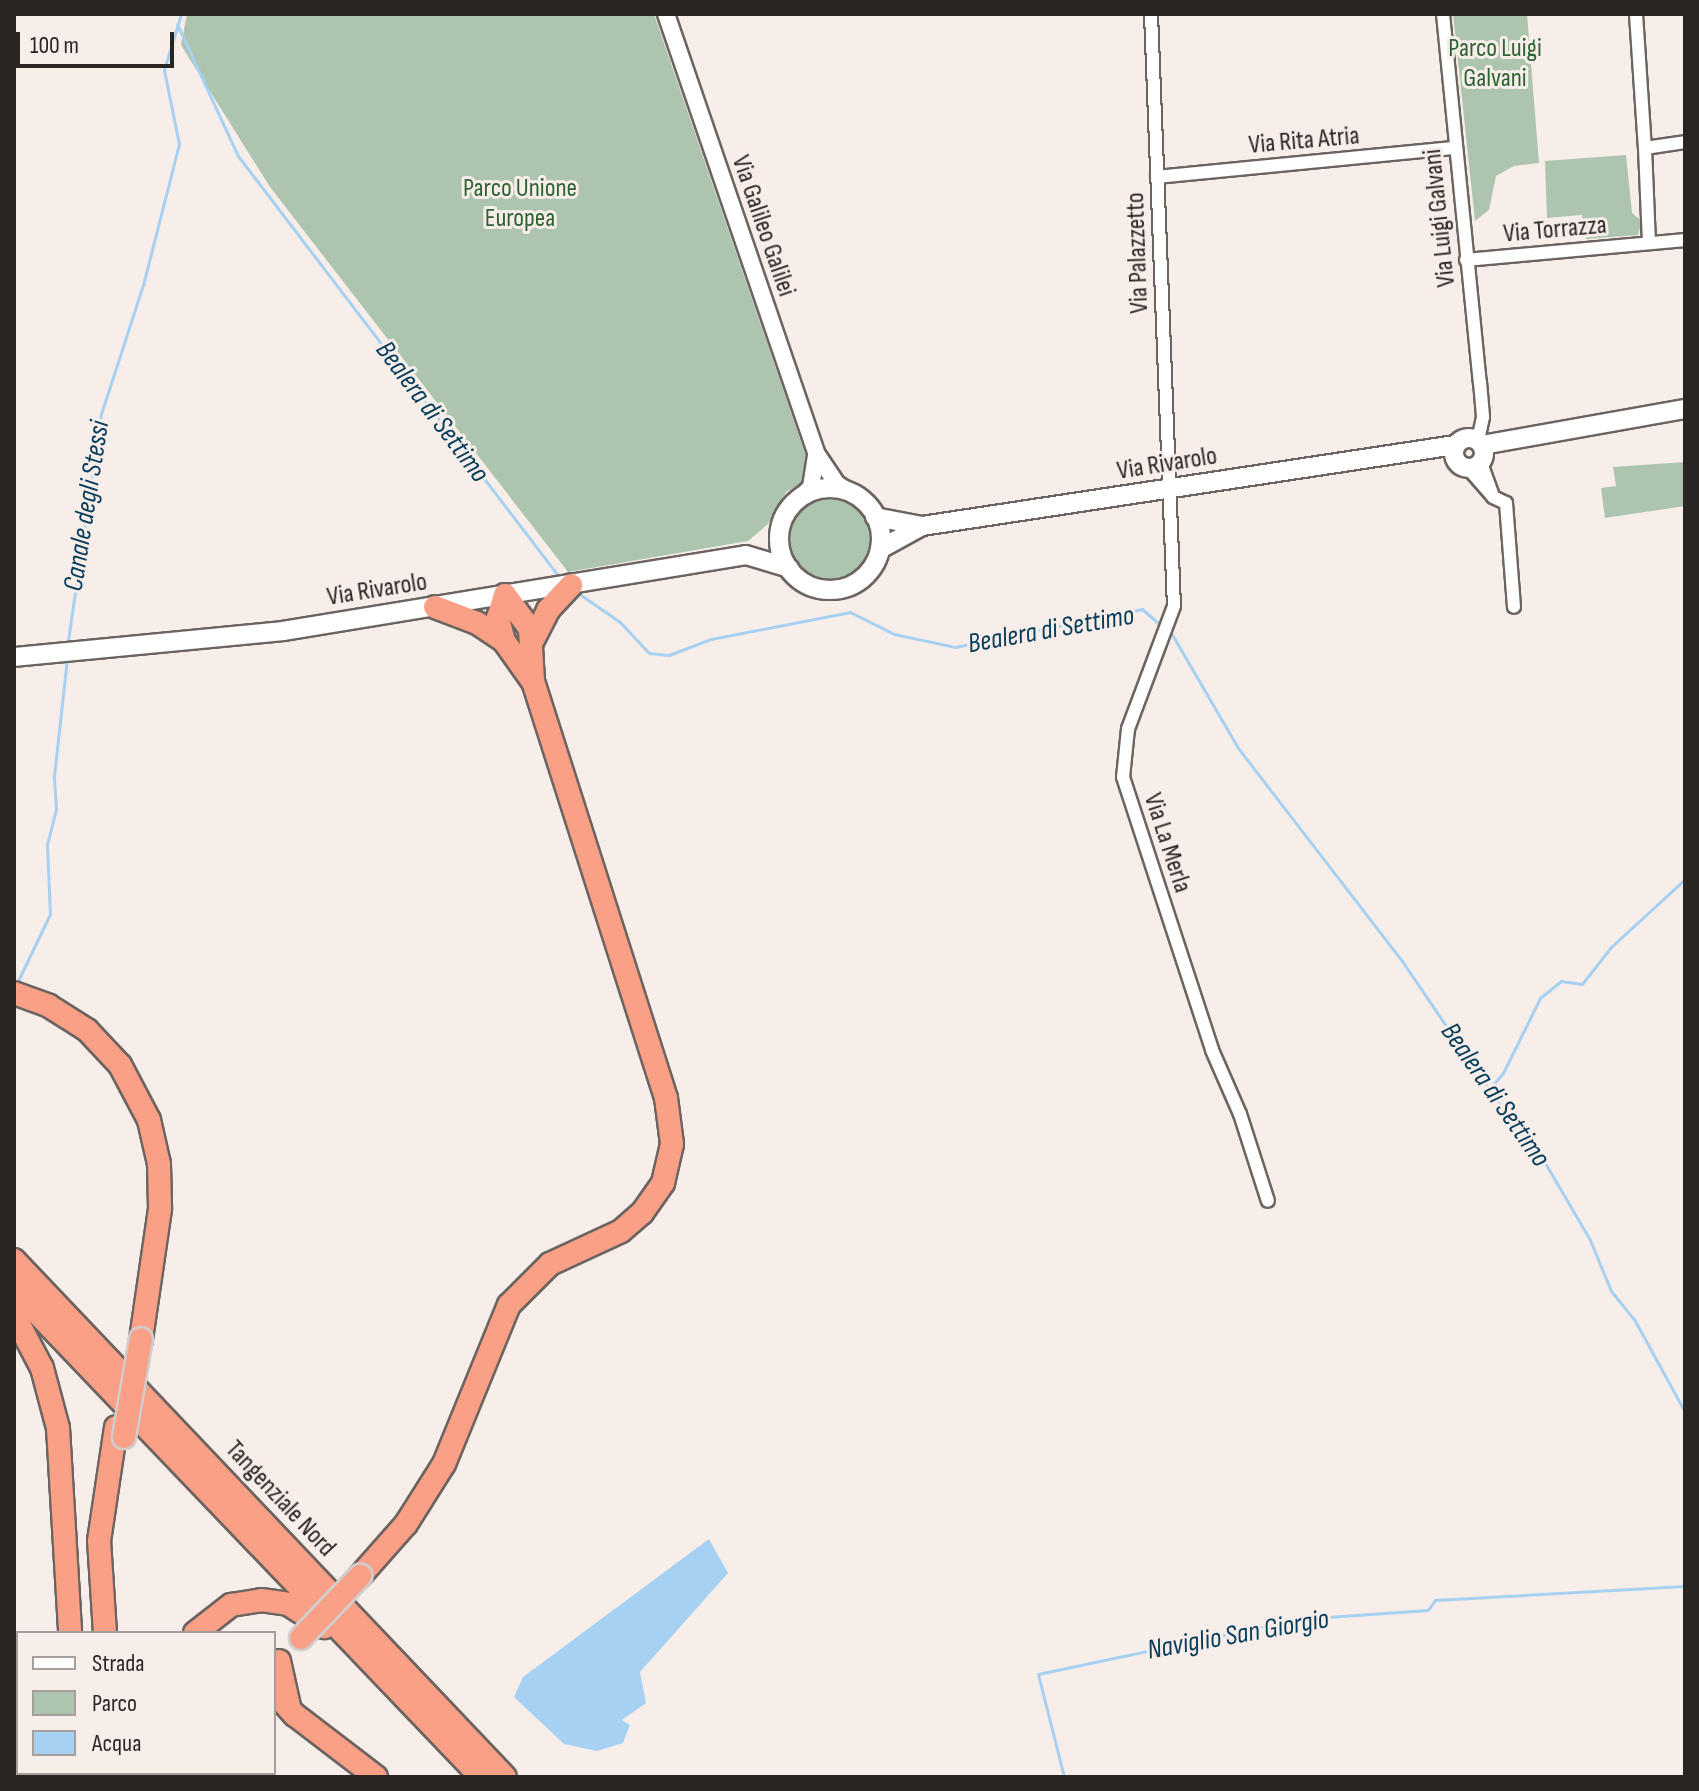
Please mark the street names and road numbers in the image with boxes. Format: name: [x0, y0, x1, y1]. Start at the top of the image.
street label: Via Rita Atria: [1247, 121, 1361, 161]
street label: Via Luigi Galvani: [1417, 147, 1463, 289]
street label: Via Galileo Galilei: [724, 151, 802, 301]
street label: Via Palazzetto: [1120, 192, 1156, 314]
street label: Via Torrazza: [1502, 210, 1608, 250]
street label: Via Rivarolo: [1115, 441, 1219, 487]
street label: Via Rivarolo: [325, 567, 429, 613]
street label: Via La Merla: [1136, 789, 1198, 897]
street label: Tangenziale Nord: [218, 1434, 342, 1564]

